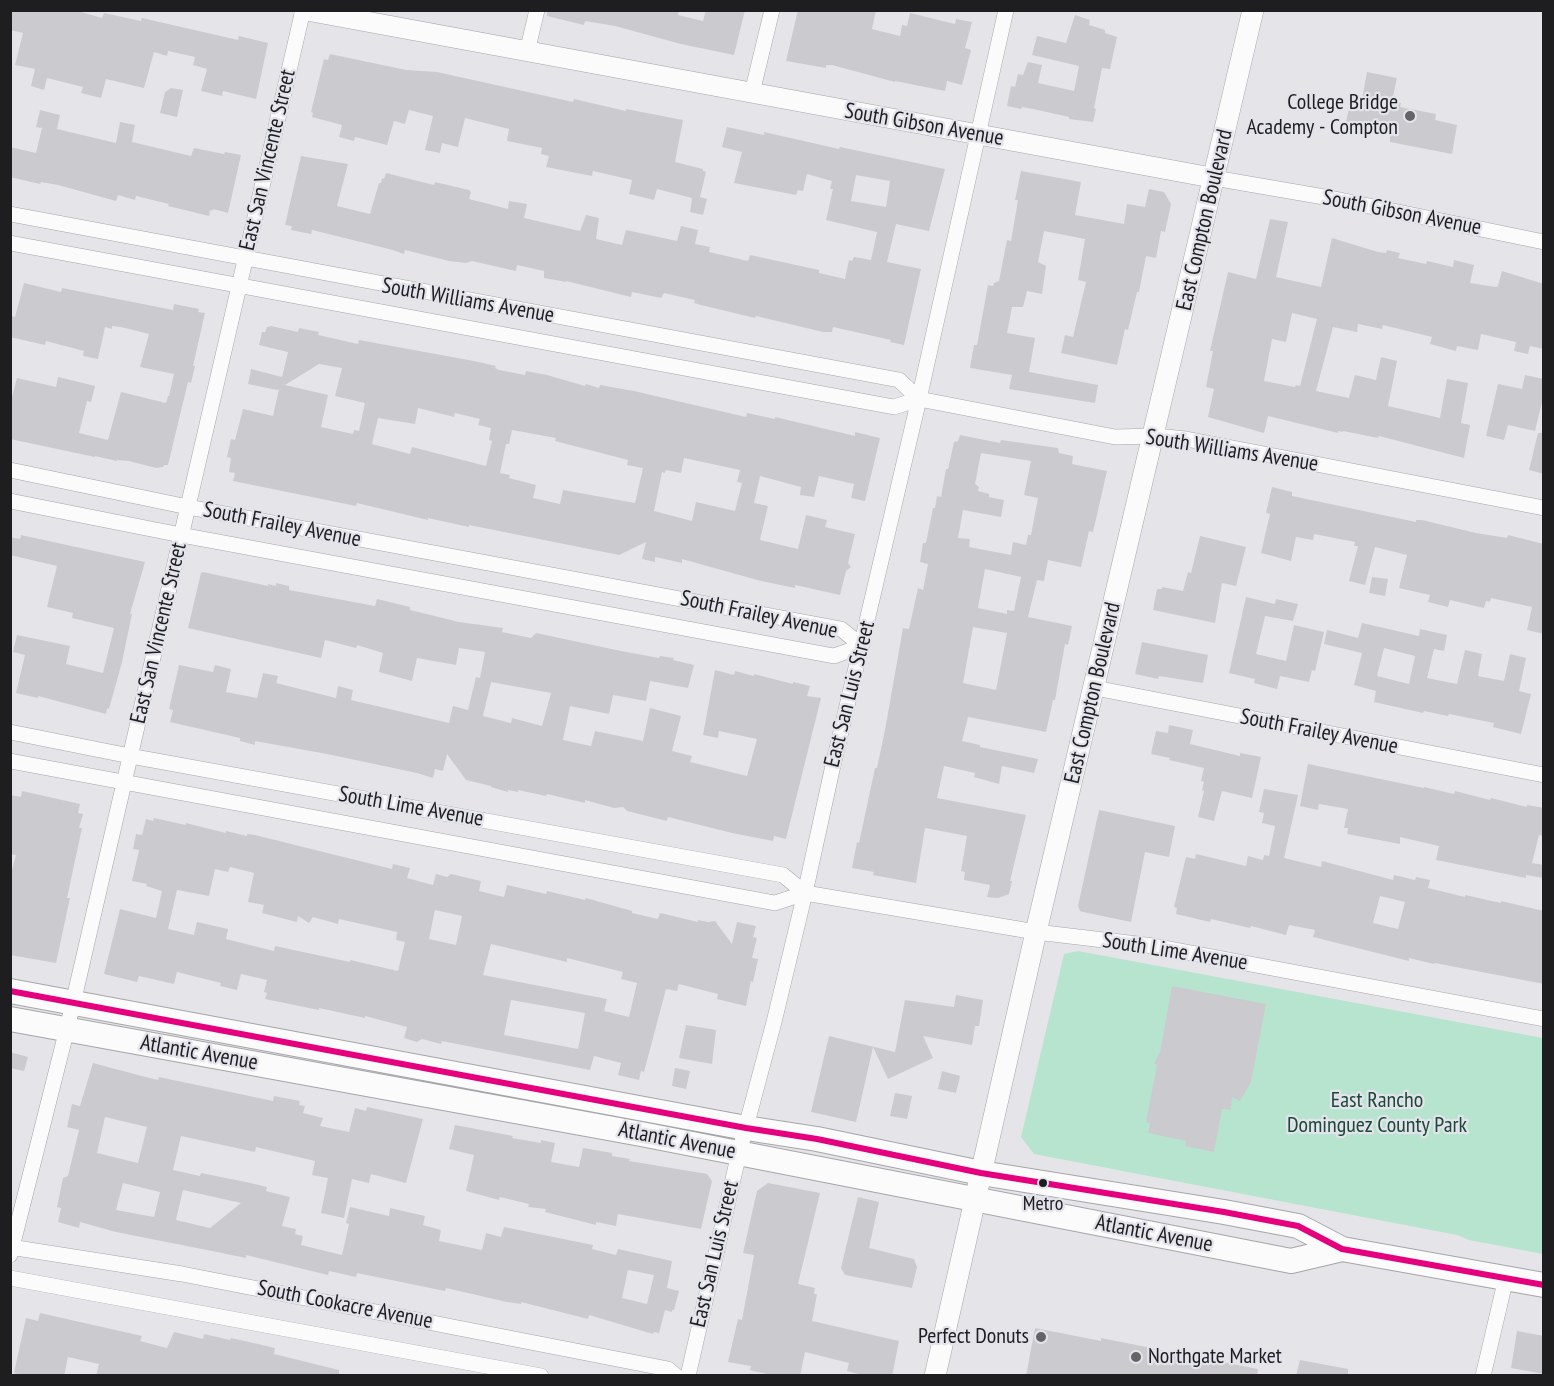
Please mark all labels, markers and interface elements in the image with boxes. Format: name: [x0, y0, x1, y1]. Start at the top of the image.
street label: East San Vincente Street: [234, 67, 302, 253]
place label: College Bridge Academy - Compton: [1246, 90, 1398, 142]
street label: South Gibson Avenue: [842, 98, 1006, 152]
marker: College Bridge Academy - Compton: [1403, 109, 1417, 123]
street label: East Compton Boulevard: [1171, 127, 1239, 313]
street label: South Gibson Avenue: [1321, 185, 1483, 241]
street label: South Williams Avenue: [380, 273, 556, 329]
street label: South Williams Avenue: [1144, 424, 1320, 478]
street label: South Frailey Avenue: [201, 497, 363, 553]
street label: East San Vincente Street: [125, 540, 193, 726]
street label: South Frailey Avenue: [678, 585, 840, 645]
street label: East Compton Boulevard: [1059, 600, 1127, 786]
street label: East San Luis Street: [819, 618, 881, 770]
street label: South Frailey Avenue: [1238, 704, 1400, 760]
street label: South Lime Avenue: [337, 781, 485, 833]
street label: South Lime Avenue: [1101, 928, 1249, 976]
street label: Atlantic Avenue: [138, 1030, 260, 1076]
park label: East Rancho Dominguez County Park: [1287, 1088, 1467, 1140]
street label: Atlantic Avenue: [616, 1117, 738, 1165]
marker: Metro: [1037, 1177, 1049, 1189]
street label: East San Luis Street: [685, 1178, 745, 1330]
place label: Metro: [1023, 1192, 1063, 1216]
street label: Atlantic Avenue: [1093, 1210, 1215, 1258]
street label: South Cookacre Avenue: [255, 1275, 435, 1335]
place label: Perfect Donuts: [918, 1324, 1029, 1350]
marker: Perfect Donuts: [1034, 1330, 1048, 1344]
place label: Northgate Market: [1148, 1344, 1282, 1370]
marker: Northgate Market: [1129, 1350, 1143, 1364]

